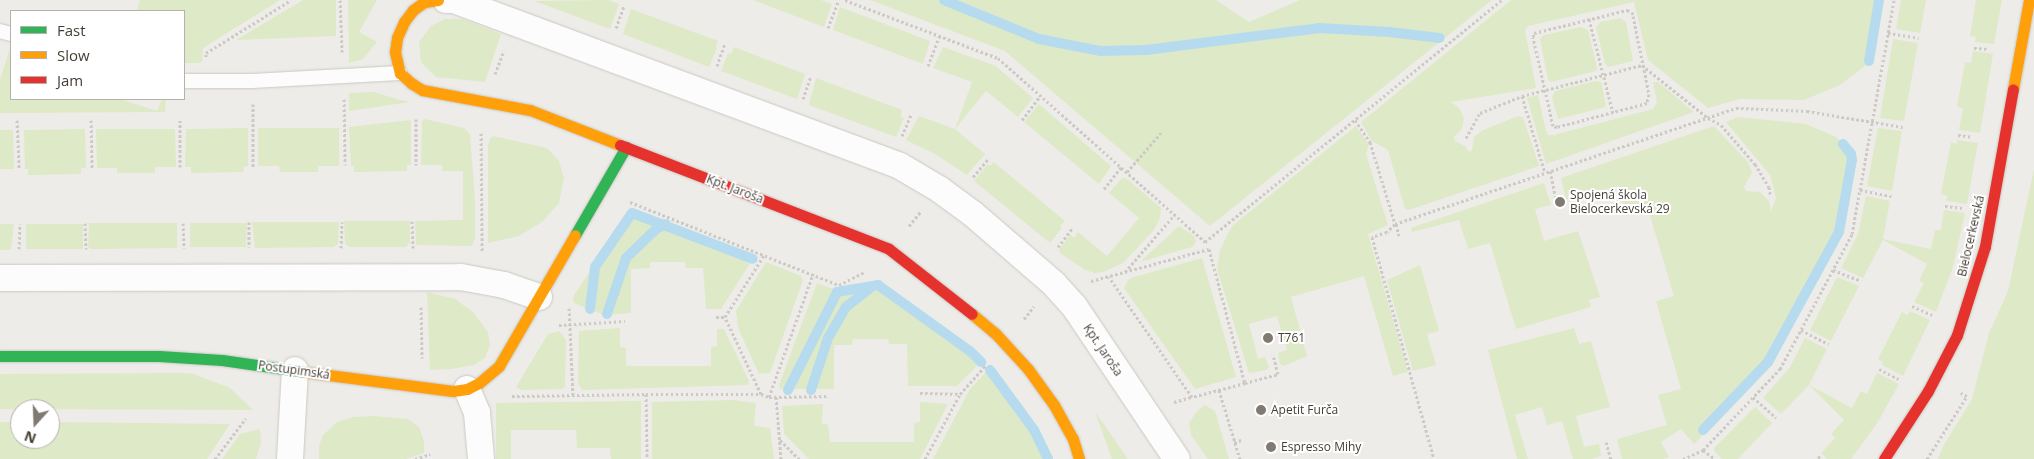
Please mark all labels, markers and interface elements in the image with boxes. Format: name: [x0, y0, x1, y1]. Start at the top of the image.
legend: [10, 10, 185, 100]
text: Fast: [57, 20, 86, 40]
text: Slow: [57, 45, 90, 65]
text: Jam: [57, 70, 83, 90]
street label: Kpt. Jaroša: [705, 172, 765, 206]
place label: Spojená škola Bielocerkevská 29: [1570, 188, 1670, 216]
street label: Bielocerkevská: [1955, 194, 1987, 278]
marker: Spojená škola Bielocerkevská 29: [1554, 196, 1566, 208]
street label: Kpt. Jaroša: [1080, 321, 1126, 379]
place label: T761: [1278, 331, 1305, 345]
marker: T761: [1262, 332, 1274, 344]
street label: Postupimská: [257, 358, 331, 382]
north arrow: [10, 399, 60, 449]
place label: Apetit Furča: [1271, 403, 1338, 417]
marker: Apetit Furča: [1255, 404, 1267, 416]
text: N: [21, 427, 39, 449]
place label: Espresso Mihy: [1281, 440, 1361, 454]
marker: Espresso Mihy: [1265, 441, 1277, 453]

